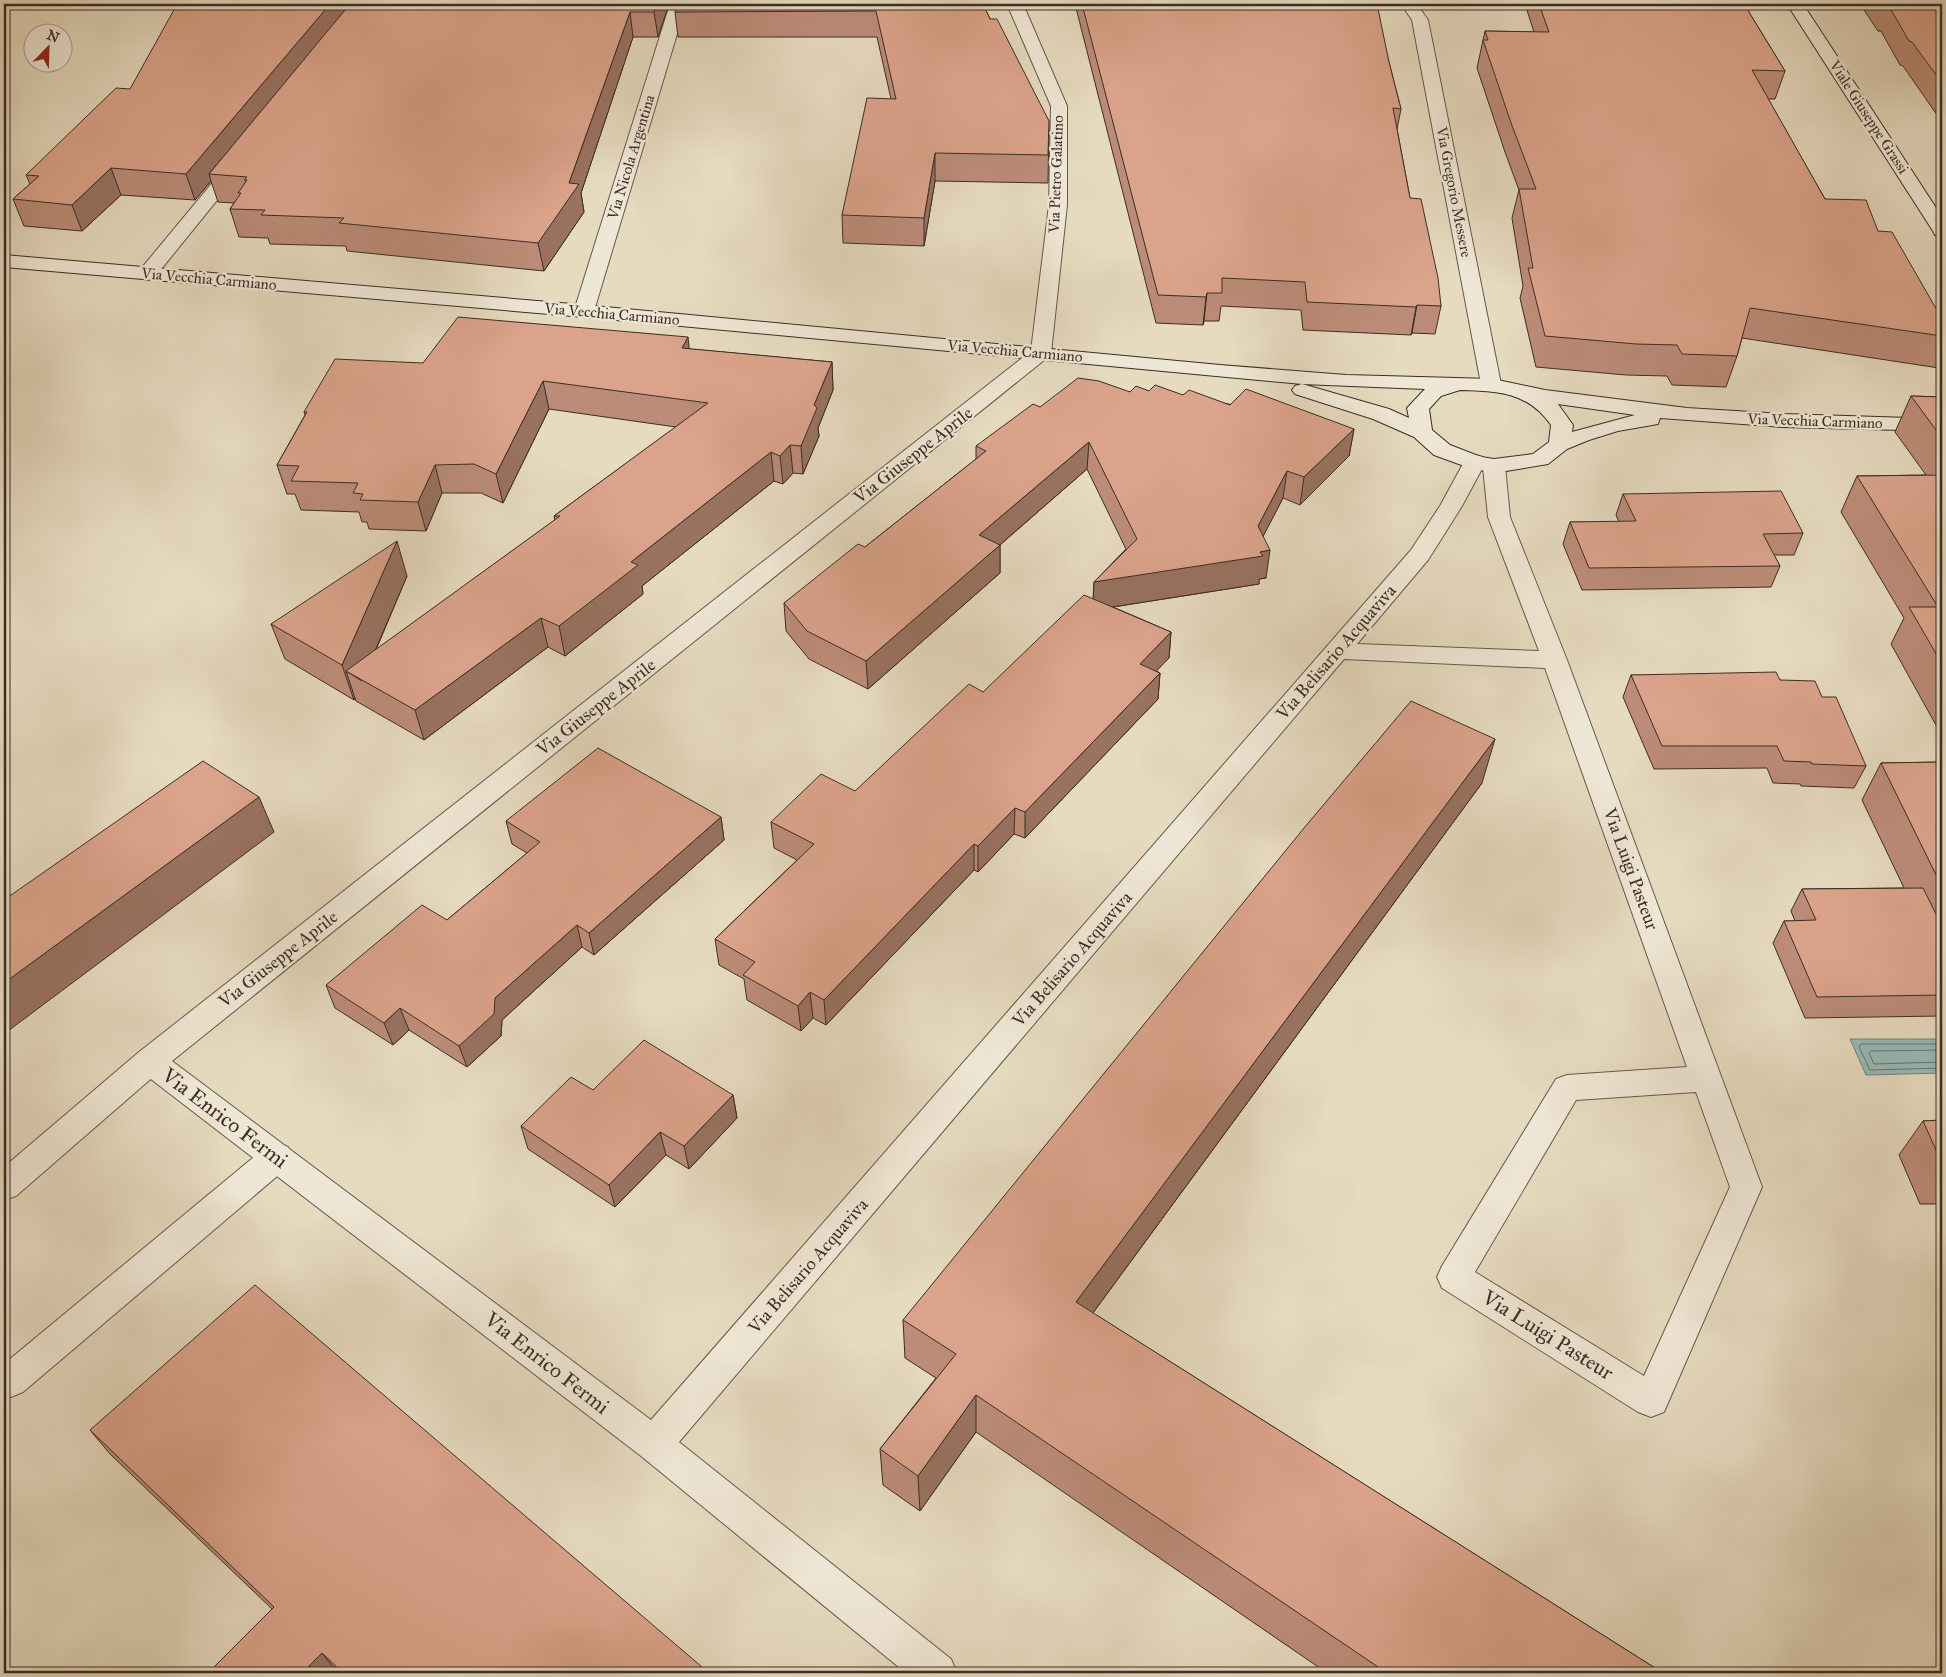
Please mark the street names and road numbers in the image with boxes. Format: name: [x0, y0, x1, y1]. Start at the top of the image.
street label: Viale Giuseppe Grassi: [1825, 56, 1912, 177]
street label: Via Nicola Argentina: [603, 92, 659, 222]
street label: Via Pietro Galatino: [1045, 115, 1067, 234]
street label: Via Gregorio Messere: [1432, 124, 1475, 259]
street label: Via Vecchia Carmiano: [140, 264, 278, 294]
street label: Via Vecchia Carmiano: [543, 299, 681, 329]
street label: Via Vecchia Carmiano: [946, 336, 1084, 366]
street label: Via Giuseppe Aprile: [848, 402, 977, 509]
street label: Via Vecchia Carmiano: [1746, 410, 1883, 432]
street label: Via Belisario Acquaviva: [1271, 580, 1402, 726]
street label: Via Giuseppe Aprile: [531, 654, 660, 761]
street label: Via Luigi Pasteur: [1597, 804, 1663, 934]
street label: Via Belisario Acquaviva: [1007, 887, 1138, 1033]
street label: Via Giuseppe Aprile: [213, 906, 342, 1013]
street label: Via Enrico Fermi: [156, 1062, 293, 1174]
street label: Via Belisario Acquaviva: [743, 1194, 874, 1340]
street label: Via Luigi Pasteur: [1477, 1284, 1618, 1386]
street label: Via Enrico Fermi: [479, 1306, 615, 1420]

